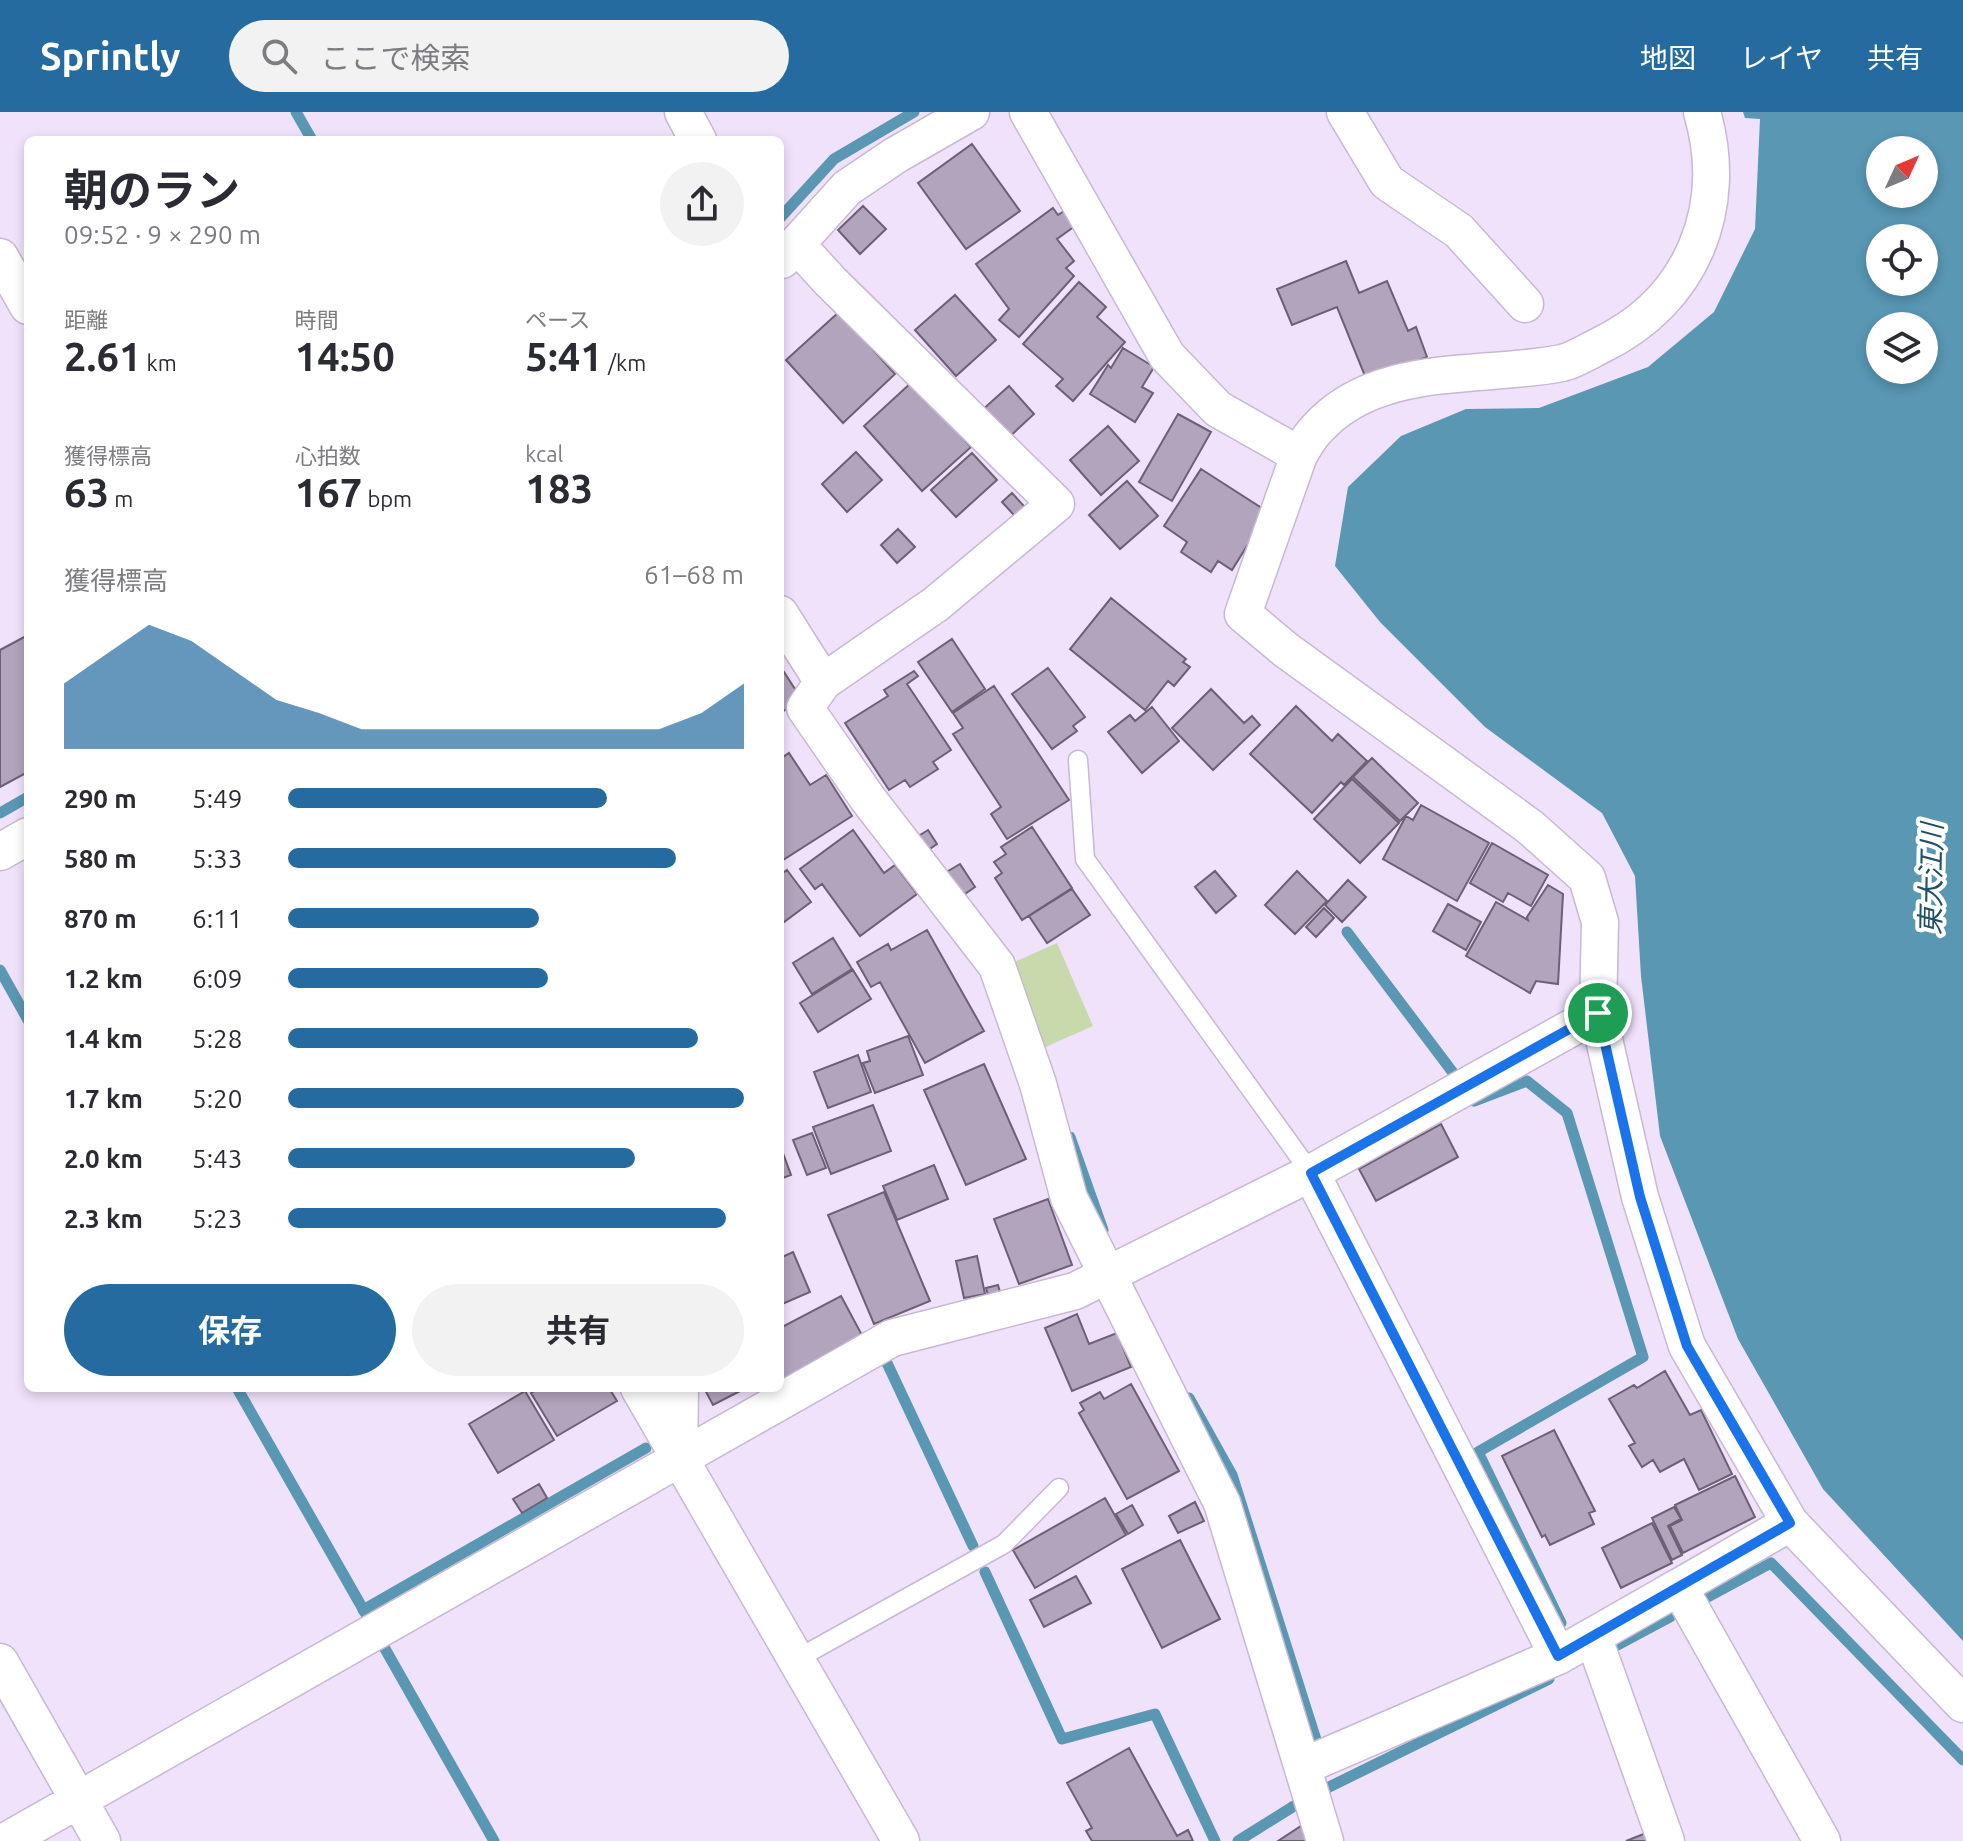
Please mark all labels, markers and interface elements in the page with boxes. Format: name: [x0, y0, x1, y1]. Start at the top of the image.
search box: [229, 20, 789, 92]
icon: search: [257, 34, 301, 78]
text: Sprintly: [40, 35, 181, 77]
text: ここで検索: [321, 41, 471, 75]
text: 地図: [1640, 42, 1696, 73]
text: レイヤ: [1740, 42, 1823, 73]
text: 共有: [1867, 42, 1923, 73]
north arrow: [1866, 136, 1938, 208]
map controls: [1866, 136, 1938, 384]
button: share: [660, 162, 744, 246]
text: 朝のラン: [64, 165, 240, 214]
text: 09:52 · 9 × 290 m: [64, 220, 261, 249]
button: locate: [1866, 224, 1938, 296]
text: 距離: [64, 307, 108, 332]
text: 時間: [295, 307, 339, 332]
text: ペース: [525, 307, 590, 332]
button: layers: [1866, 312, 1938, 384]
text: 2.61: [64, 334, 142, 379]
text: 14:50: [295, 334, 395, 379]
text: 5:41: [525, 334, 603, 379]
text: km: [142, 350, 177, 375]
text: /km: [603, 350, 646, 375]
text: kcal: [525, 441, 563, 466]
text: 獲得標高: [64, 443, 152, 468]
text: 心拍数: [295, 443, 361, 468]
text: 183: [525, 466, 593, 511]
text: 63: [64, 470, 109, 515]
text: 167: [295, 470, 362, 515]
text: m: [109, 486, 133, 511]
text: bpm: [362, 486, 412, 511]
text: 61–68 m: [644, 560, 744, 589]
text: 獲得標高: [64, 566, 168, 595]
text: 290 m: [64, 784, 137, 813]
text: 5:49: [192, 784, 242, 813]
water label: 東大江川: [1914, 820, 1947, 935]
text: 580 m: [64, 844, 137, 873]
text: 5:33: [192, 844, 242, 873]
text: 870 m: [64, 904, 137, 933]
text: 6:11: [192, 904, 242, 933]
text: 1.2 km: [64, 964, 143, 993]
text: 6:09: [192, 964, 242, 993]
pin: [1564, 979, 1632, 1047]
icon: arrive: [1576, 991, 1620, 1035]
text: 1.4 km: [64, 1024, 143, 1053]
text: 5:28: [192, 1024, 242, 1053]
text: 1.7 km: [64, 1084, 143, 1113]
text: 5:20: [192, 1084, 242, 1113]
text: 2.0 km: [64, 1144, 143, 1173]
text: 5:43: [192, 1144, 242, 1173]
text: 2.3 km: [64, 1204, 143, 1233]
text: 5:23: [192, 1204, 242, 1233]
button: 保存: [64, 1284, 396, 1376]
button: 共有: [412, 1284, 744, 1376]

